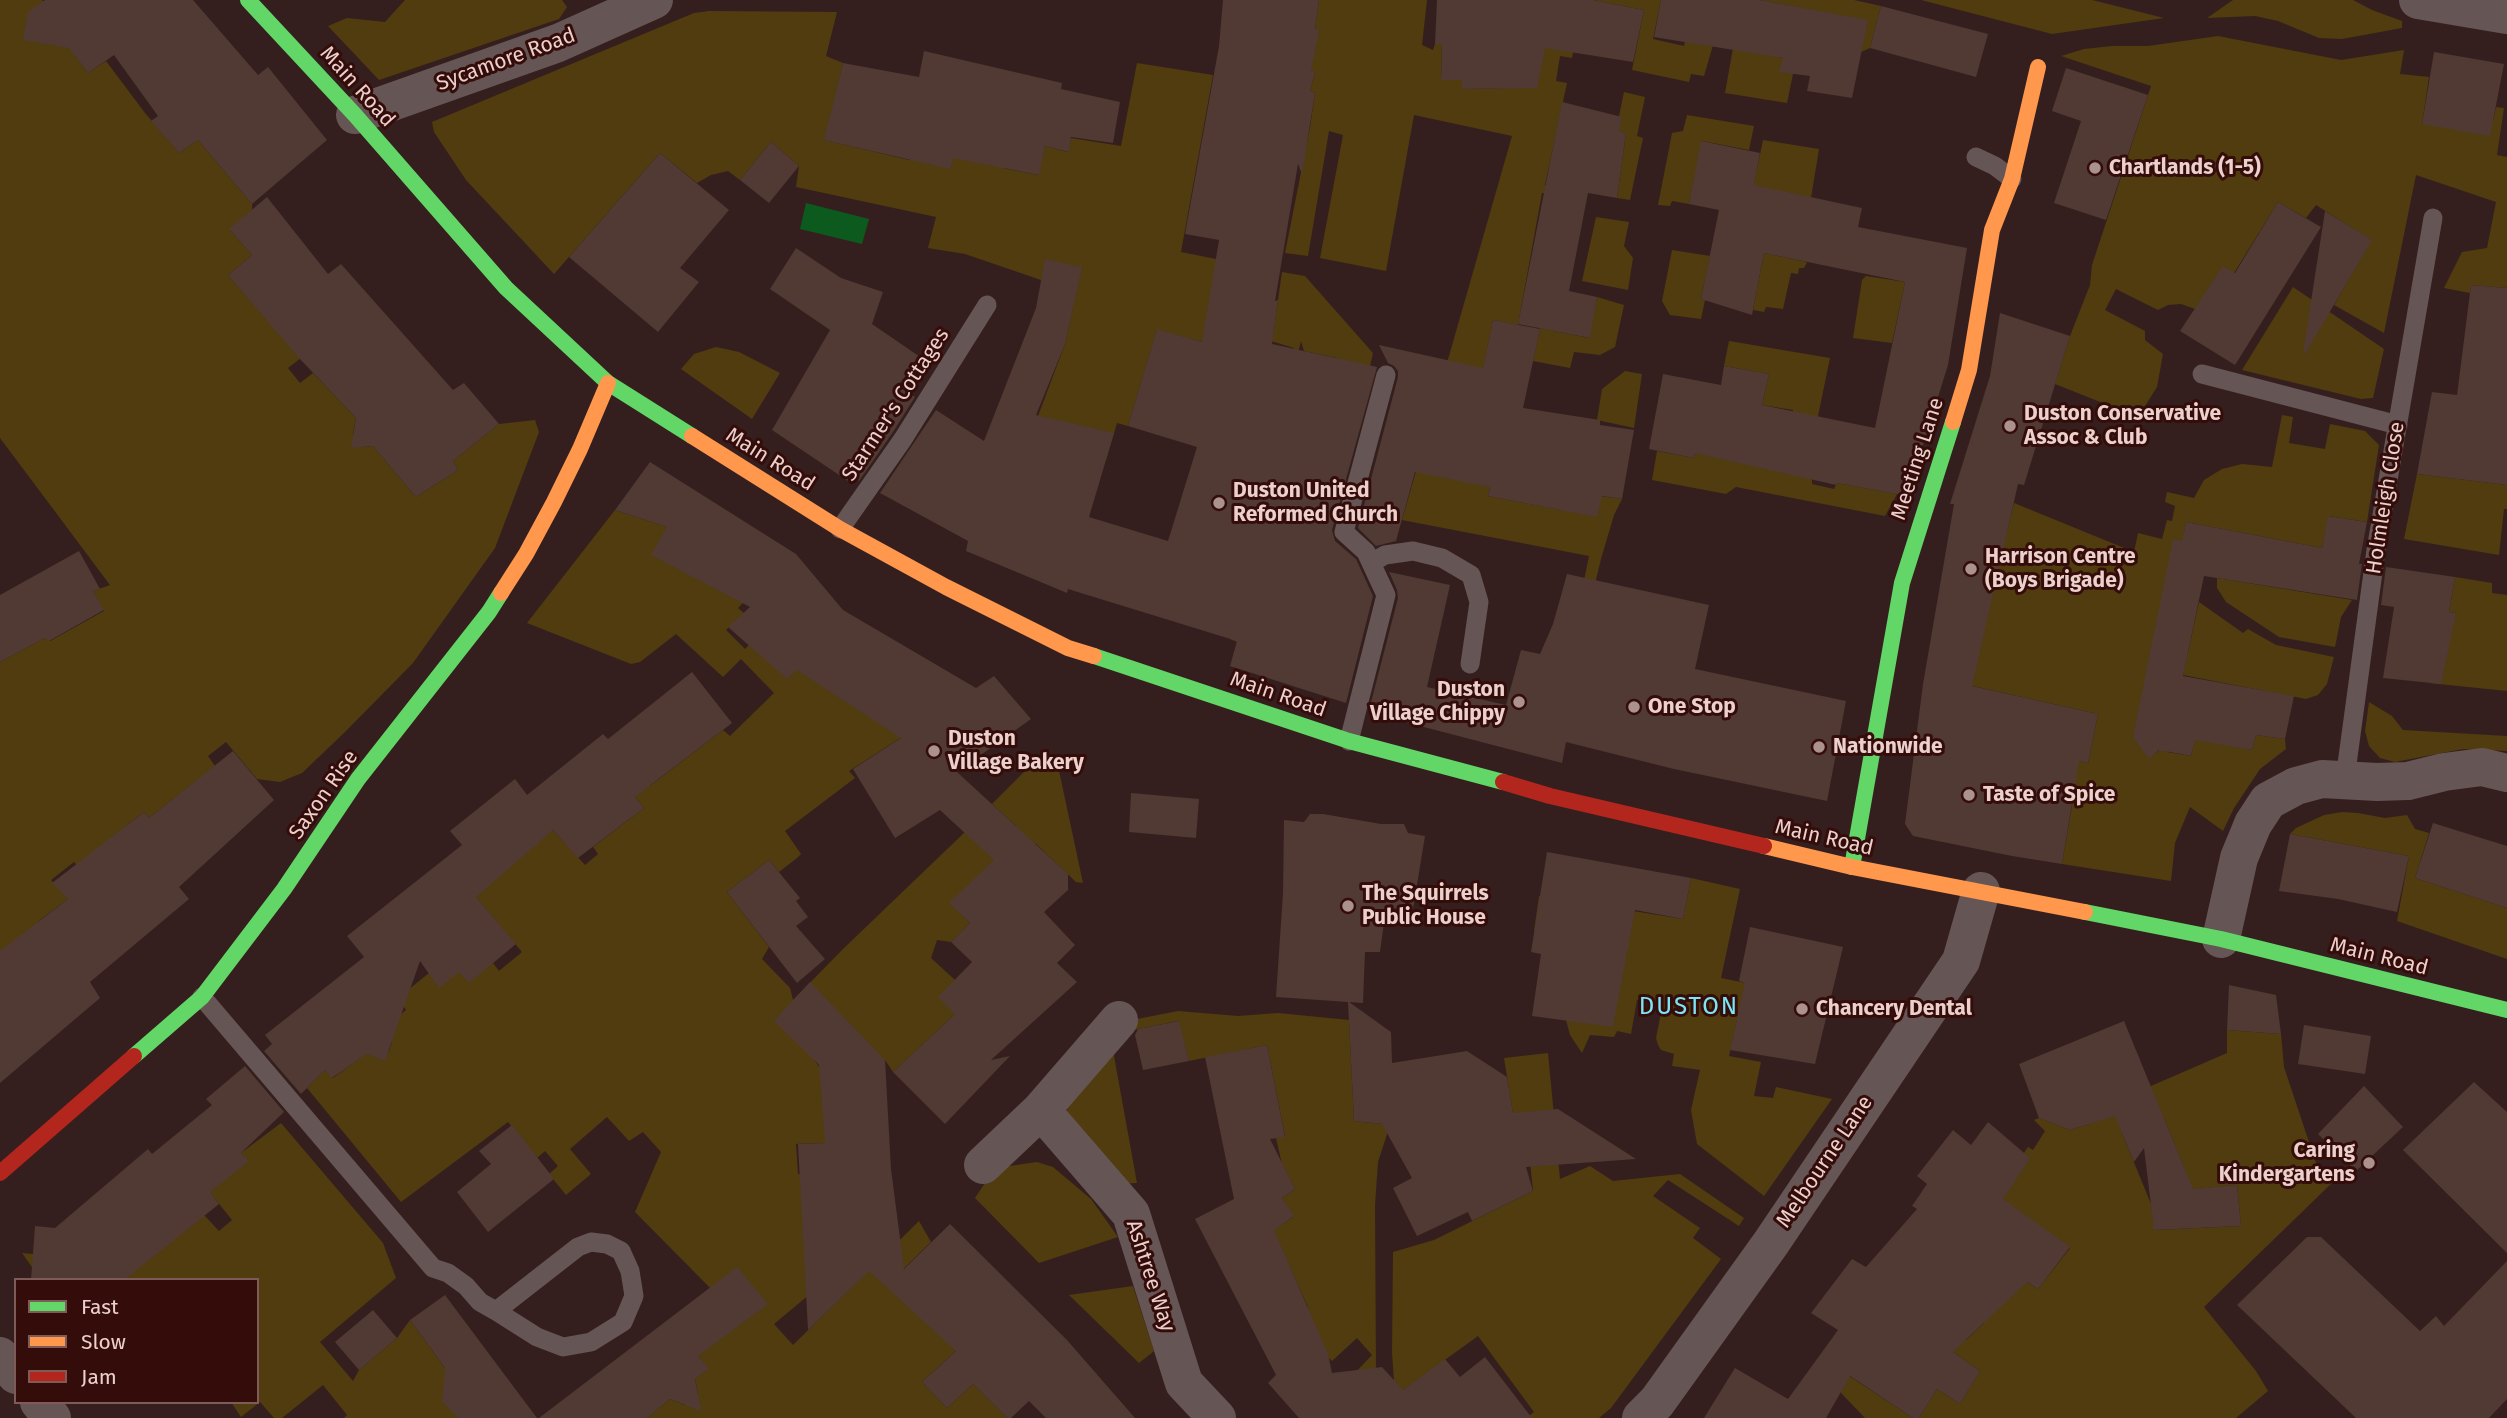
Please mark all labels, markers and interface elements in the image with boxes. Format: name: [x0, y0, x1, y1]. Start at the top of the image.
street label: Sycamore Road: [433, 23, 579, 97]
street label: Main Road: [314, 41, 400, 133]
place label: Chartlands (1-5): [2109, 155, 2261, 181]
marker: Chartlands (1-5): [2087, 160, 2103, 176]
street label: Starmer's Cottages: [837, 324, 955, 486]
street label: Meeting Lane: [1886, 395, 1950, 523]
place label: Duston Conservative Assoc & Club: [2024, 401, 2221, 451]
marker: Duston Conservative Assoc & Club: [2002, 418, 2018, 434]
street label: Holmleigh Close: [2362, 420, 2410, 576]
street label: Main Road: [721, 423, 819, 497]
place label: Duston United Reformed Church: [1233, 478, 1398, 528]
marker: Duston United Reformed Church: [1211, 495, 1227, 511]
place label: Harrison Centre (Boys Brigade): [1985, 544, 2136, 594]
marker: Harrison Centre (Boys Brigade): [1963, 561, 1979, 577]
street label: Main Road: [1227, 667, 1329, 723]
place label: Duston Village Chippy: [1370, 677, 1505, 727]
marker: Duston Village Chippy: [1511, 694, 1527, 710]
place label: One Stop: [1648, 694, 1736, 720]
marker: One Stop: [1626, 699, 1642, 715]
place label: Duston Village Bakery: [948, 726, 1084, 776]
place label: Nationwide: [1833, 734, 1943, 760]
marker: Nationwide: [1811, 739, 1827, 755]
marker: Duston Village Bakery: [926, 743, 942, 759]
street label: Saxon Rise: [284, 746, 364, 844]
place label: Taste of Spice: [1983, 782, 2115, 808]
marker: Taste of Spice: [1961, 787, 1977, 803]
street label: Main Road: [1772, 814, 1876, 862]
place label: The Squirrels Public House: [1362, 881, 1489, 931]
marker: The Squirrels Public House: [1340, 898, 1356, 914]
street label: Main Road: [2327, 933, 2431, 981]
district label: DUSTON: [1640, 993, 1738, 1021]
place label: Chancery Dental: [1816, 996, 1972, 1022]
marker: Chancery Dental: [1794, 1001, 1810, 1017]
street label: Melbourne Lane: [1772, 1091, 1878, 1233]
place label: Caring Kindergartens: [2219, 1138, 2355, 1188]
marker: Caring Kindergartens: [2361, 1155, 2377, 1171]
street label: Ashtree Way: [1120, 1217, 1180, 1335]
legend: [14, 1278, 259, 1404]
text: Fast: [81, 1294, 119, 1320]
text: Slow: [81, 1329, 126, 1355]
text: Jam: [81, 1364, 117, 1390]

